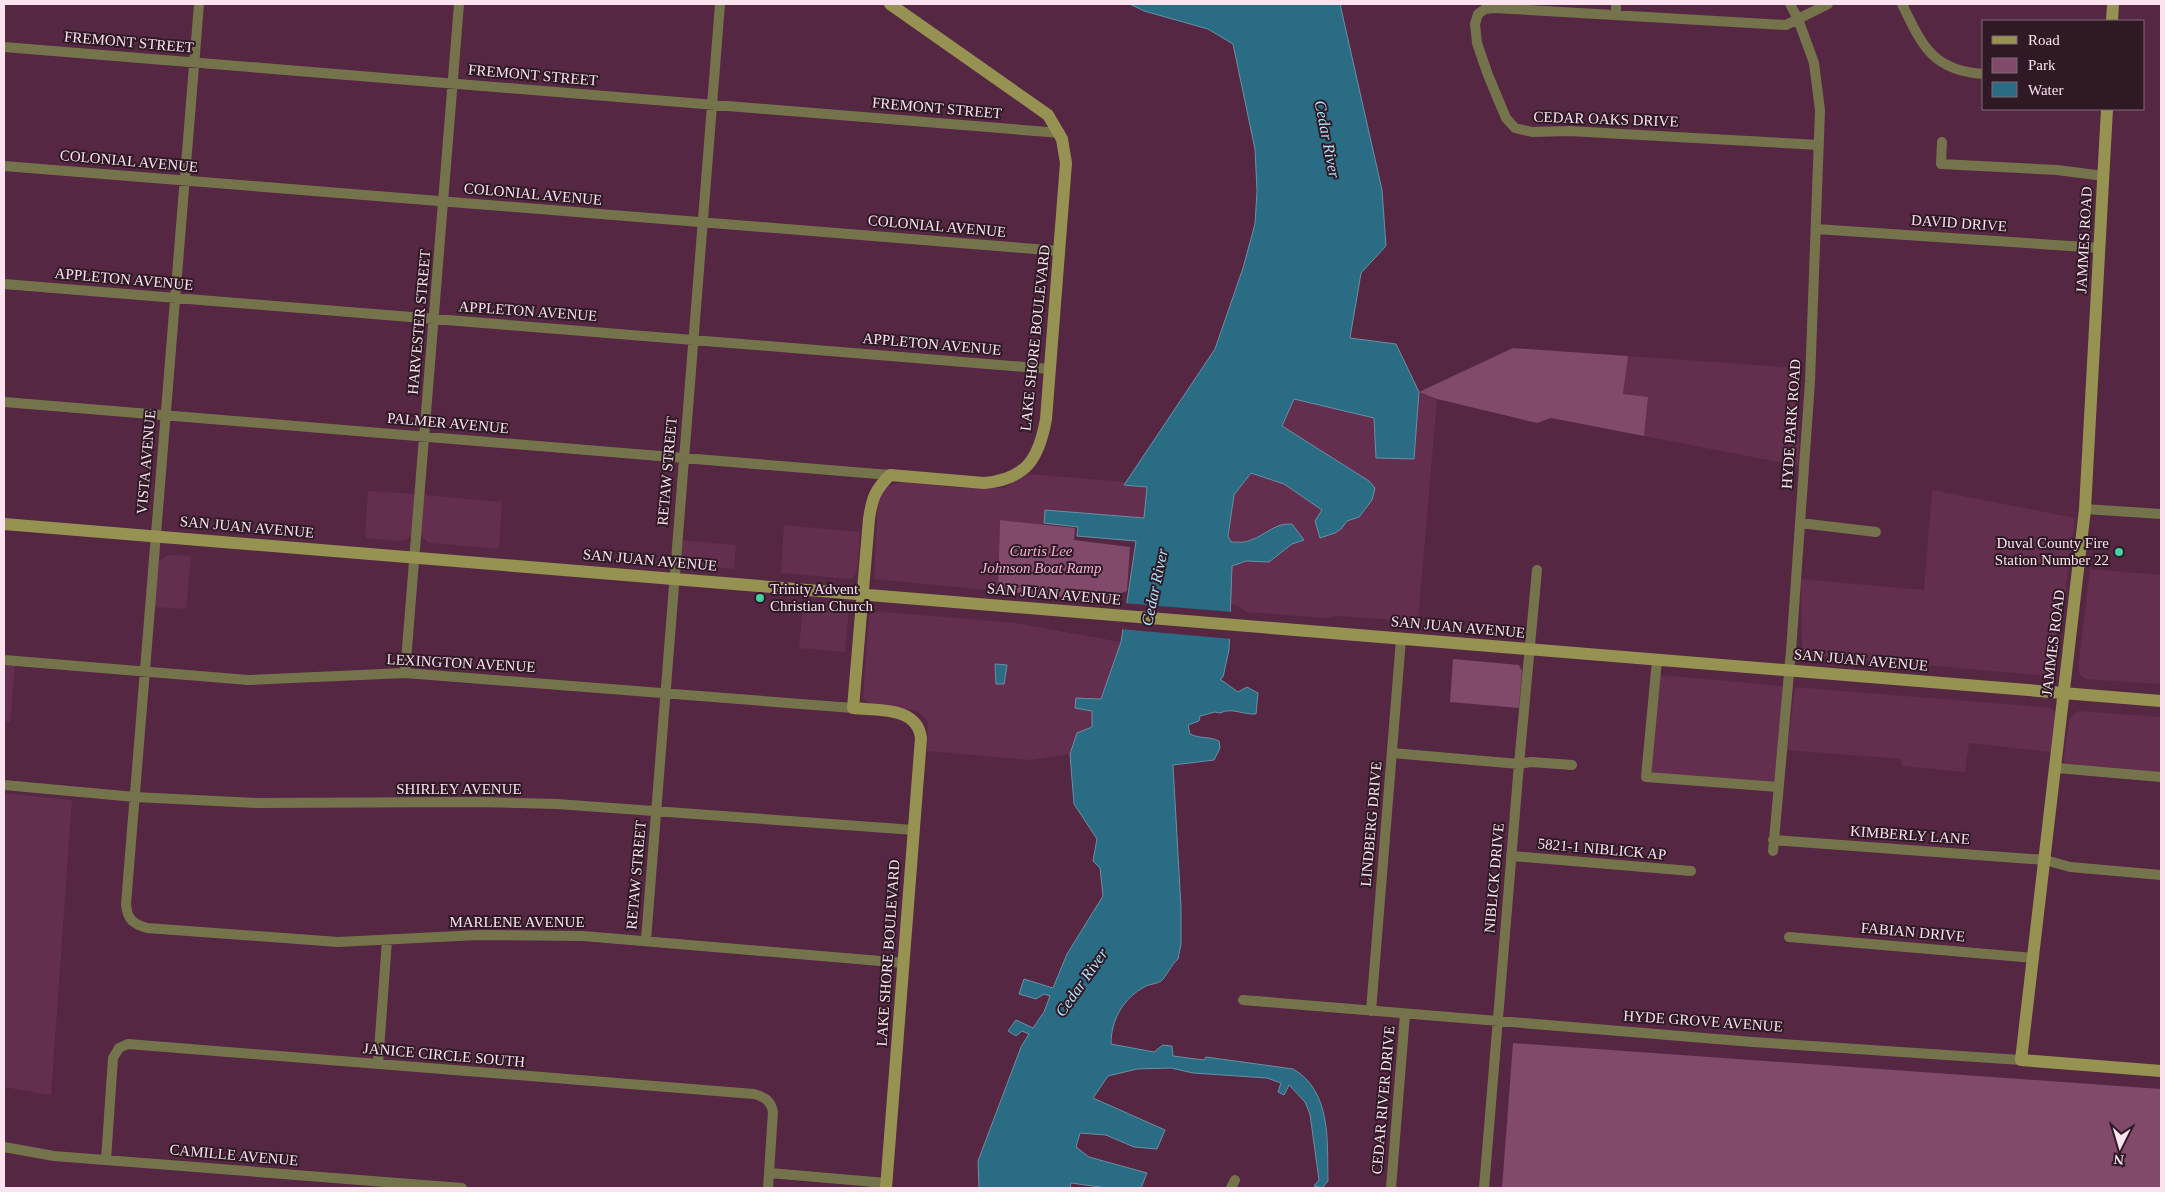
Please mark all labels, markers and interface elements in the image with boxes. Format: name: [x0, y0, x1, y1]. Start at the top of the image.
legend: [1982, 20, 2145, 110]
street label: FREMONT STREET: [63, 28, 195, 56]
text: Road: [2028, 32, 2060, 48]
text: Park: [2028, 57, 2056, 73]
street label: FREMONT STREET: [467, 61, 599, 89]
text: Water: [2028, 82, 2063, 98]
street label: FREMONT STREET: [871, 94, 1003, 122]
water label: Cedar River: [1312, 99, 1344, 180]
street label: CEDAR OAKS DRIVE: [1533, 108, 1679, 130]
street label: COLONIAL AVENUE: [59, 147, 199, 175]
street label: COLONIAL AVENUE: [463, 180, 603, 208]
street label: JAMMES ROAD: [2073, 186, 2095, 294]
street label: COLONIAL AVENUE: [867, 212, 1007, 240]
street label: DAVID DRIVE: [1911, 212, 2007, 234]
street label: LAKE SHORE BOULEVARD: [1017, 244, 1053, 432]
street label: HARVESTER STREET: [405, 249, 433, 395]
street label: APPLETON AVENUE: [54, 265, 194, 293]
street label: APPLETON AVENUE: [458, 298, 598, 324]
street label: APPLETON AVENUE: [862, 330, 1002, 358]
street label: HYDE PARK ROAD: [1778, 358, 1804, 490]
street label: VISTA AVENUE: [133, 409, 159, 515]
street label: PALMER AVENUE: [386, 410, 510, 436]
street label: RETAW STREET: [654, 416, 680, 526]
street label: SAN JUAN AVENUE: [179, 513, 315, 541]
place label: Duval County Fire Station Number 22: [1995, 535, 2109, 568]
park label: Curtis Lee Johnson Boat Ramp: [981, 543, 1102, 576]
street label: SAN JUAN AVENUE: [582, 546, 718, 574]
water label: Cedar River: [1138, 546, 1171, 627]
marker: Duval County Fire Station Number 22: [2113, 546, 2125, 558]
street label: SAN JUAN AVENUE: [986, 580, 1122, 608]
place label: Trinity Advent Christian Church: [770, 581, 873, 614]
street label: JAMMES ROAD: [2039, 589, 2067, 697]
marker: Trinity Advent Christian Church: [754, 592, 766, 604]
street label: SAN JUAN AVENUE: [1390, 613, 1526, 641]
street label: SAN JUAN AVENUE: [1793, 646, 1929, 674]
street label: LEXINGTON AVENUE: [386, 651, 536, 675]
street label: LINDBERG DRIVE: [1358, 761, 1384, 887]
street label: SHIRLEY AVENUE: [396, 781, 522, 797]
street label: RETAW STREET: [623, 820, 649, 930]
street label: NIBLICK DRIVE: [1481, 822, 1507, 934]
street label: KIMBERLY LANE: [1850, 823, 1970, 847]
street label: 5821-1 NIBLICK AP: [1537, 835, 1667, 863]
street label: LAKE SHORE BOULEVARD: [873, 859, 903, 1047]
street label: MARLENE AVENUE: [449, 914, 585, 930]
street label: FABIAN DRIVE: [1860, 919, 1966, 945]
water label: Cedar River: [1052, 945, 1111, 1019]
street label: HYDE GROVE AVENUE: [1623, 1007, 1783, 1035]
street label: CEDAR RIVER DRIVE: [1369, 1025, 1397, 1175]
street label: JANICE CIRCLE SOUTH: [362, 1040, 526, 1070]
north arrow: [2095, 1122, 2145, 1172]
street label: CAMILLE AVENUE: [169, 1141, 299, 1169]
text: N: [2113, 1152, 2125, 1167]

